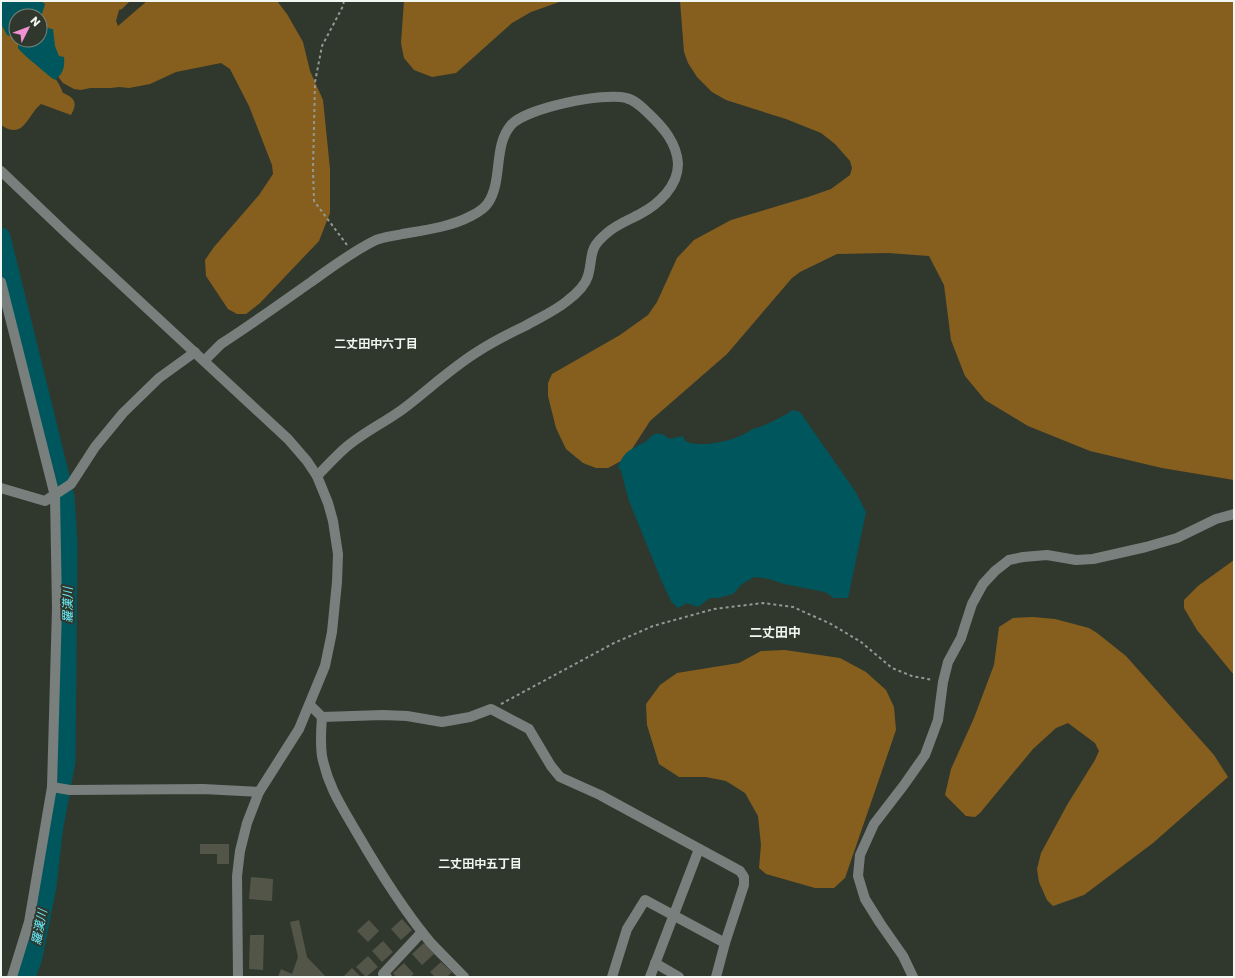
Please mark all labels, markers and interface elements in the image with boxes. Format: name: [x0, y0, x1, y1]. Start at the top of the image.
north arrow: [8, 8, 48, 48]
text: N: [27, 13, 44, 30]
district label: 二丈田中六丁目: [334, 335, 418, 352]
water label: 羅漢川: [59, 585, 76, 623]
district label: 二丈田中: [749, 623, 801, 642]
district label: 二丈田中五丁目: [438, 855, 522, 872]
water label: 羅漢川: [27, 906, 51, 946]

